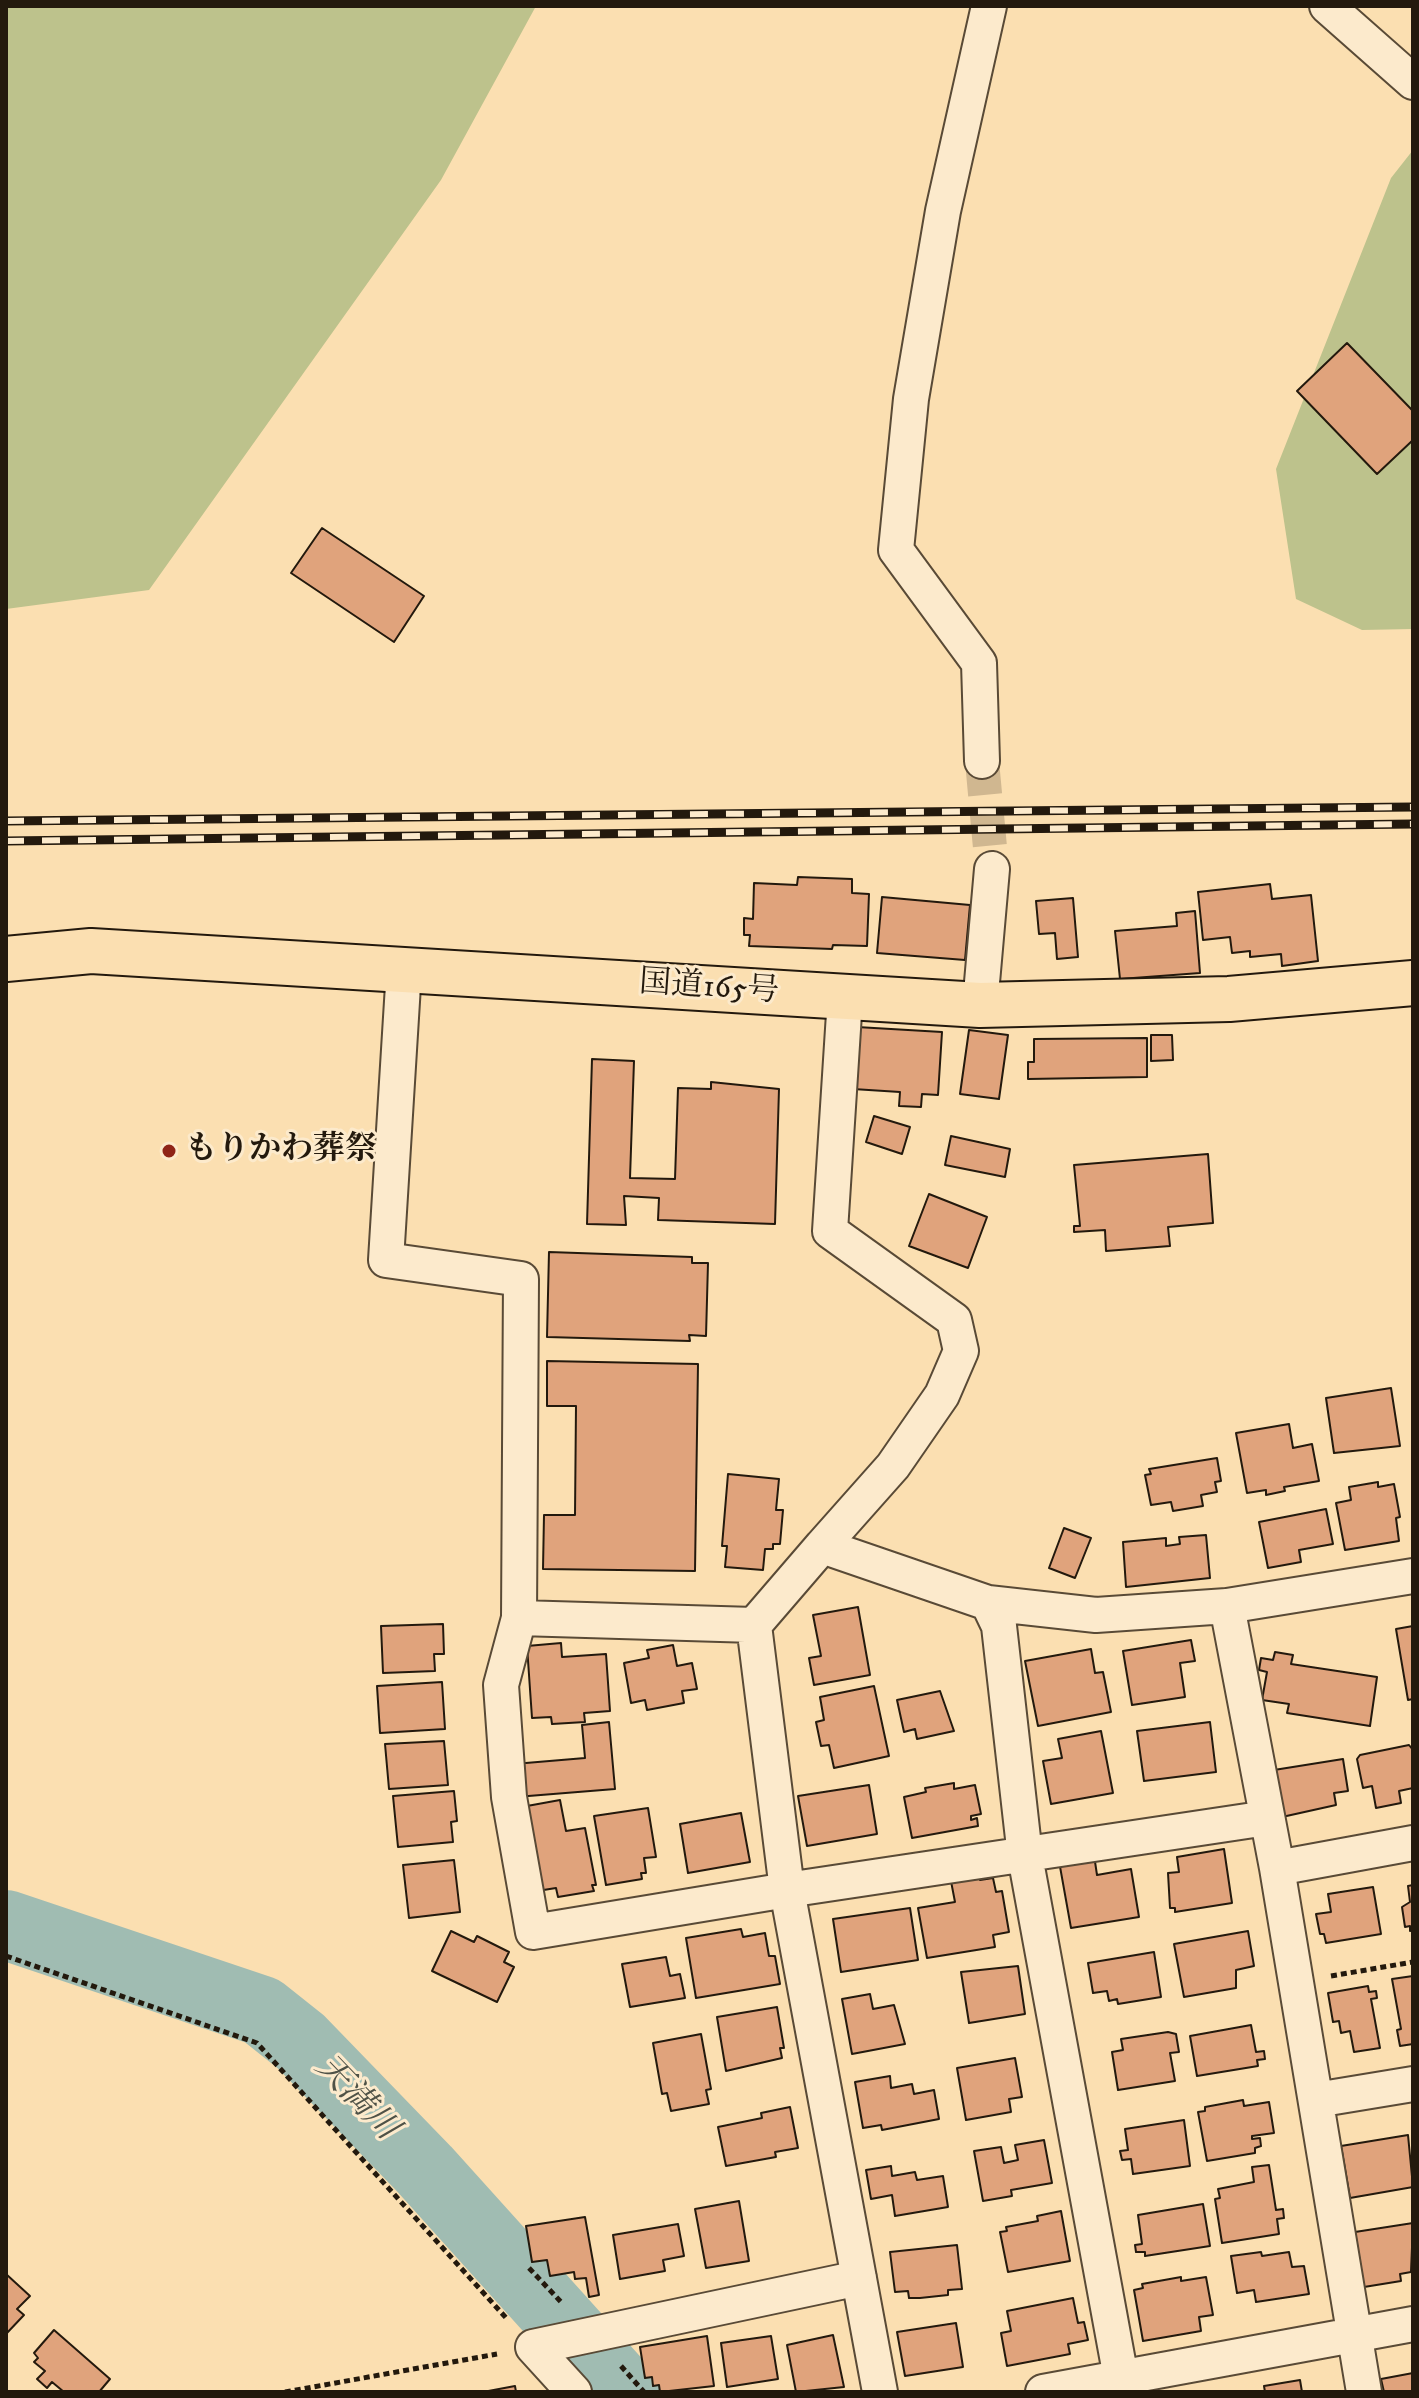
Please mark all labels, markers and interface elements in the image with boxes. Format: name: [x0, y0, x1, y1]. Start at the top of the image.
street label: 国道165号: [638, 965, 780, 1013]
place label: もりかわ葬祭: [185, 1132, 377, 1170]
marker: もりかわ葬祭: [160, 1142, 178, 1160]
water label: 天満川: [305, 2048, 405, 2150]

